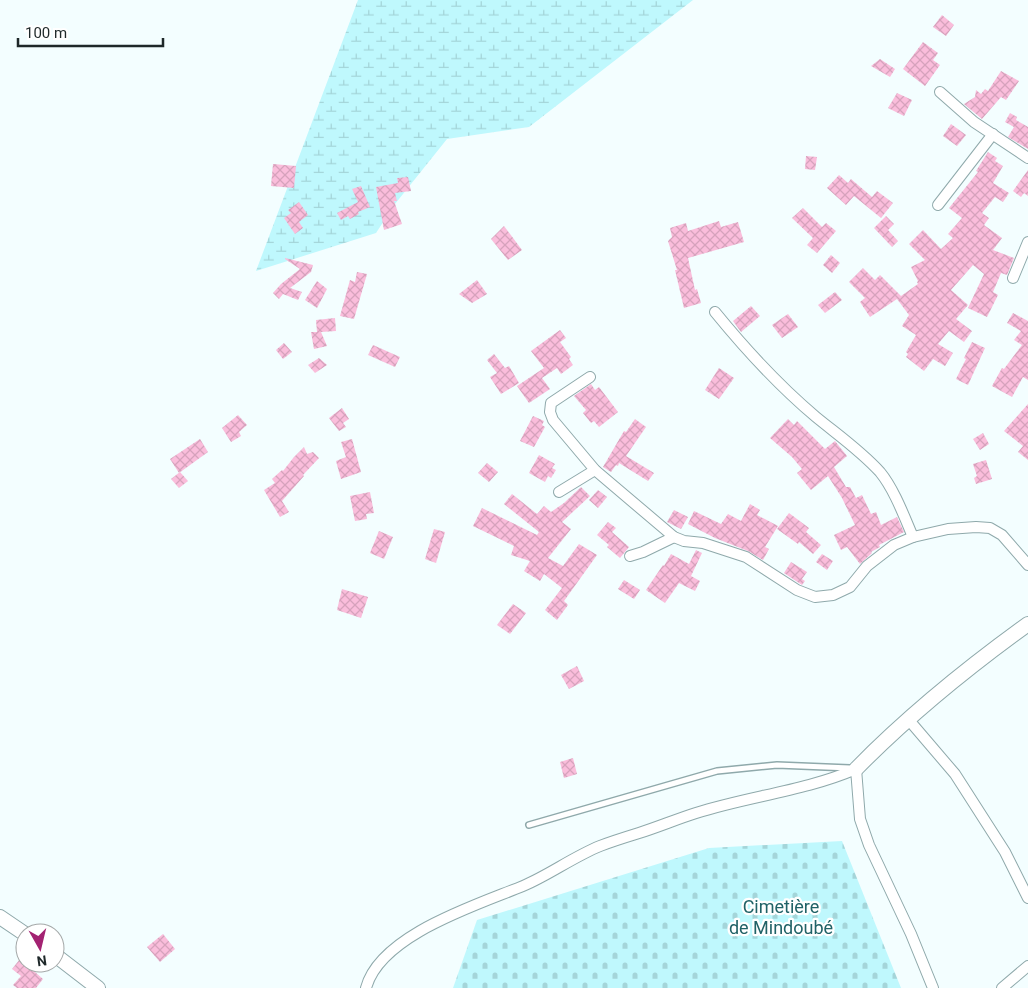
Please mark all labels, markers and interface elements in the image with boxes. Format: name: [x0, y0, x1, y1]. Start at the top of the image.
scale bar: [18, 15, 162, 47]
text: 100 m: [25, 24, 67, 42]
park label: Cimetière de Mindoubé: [729, 896, 833, 938]
north arrow: [15, 923, 65, 973]
text: N: [36, 952, 48, 969]

